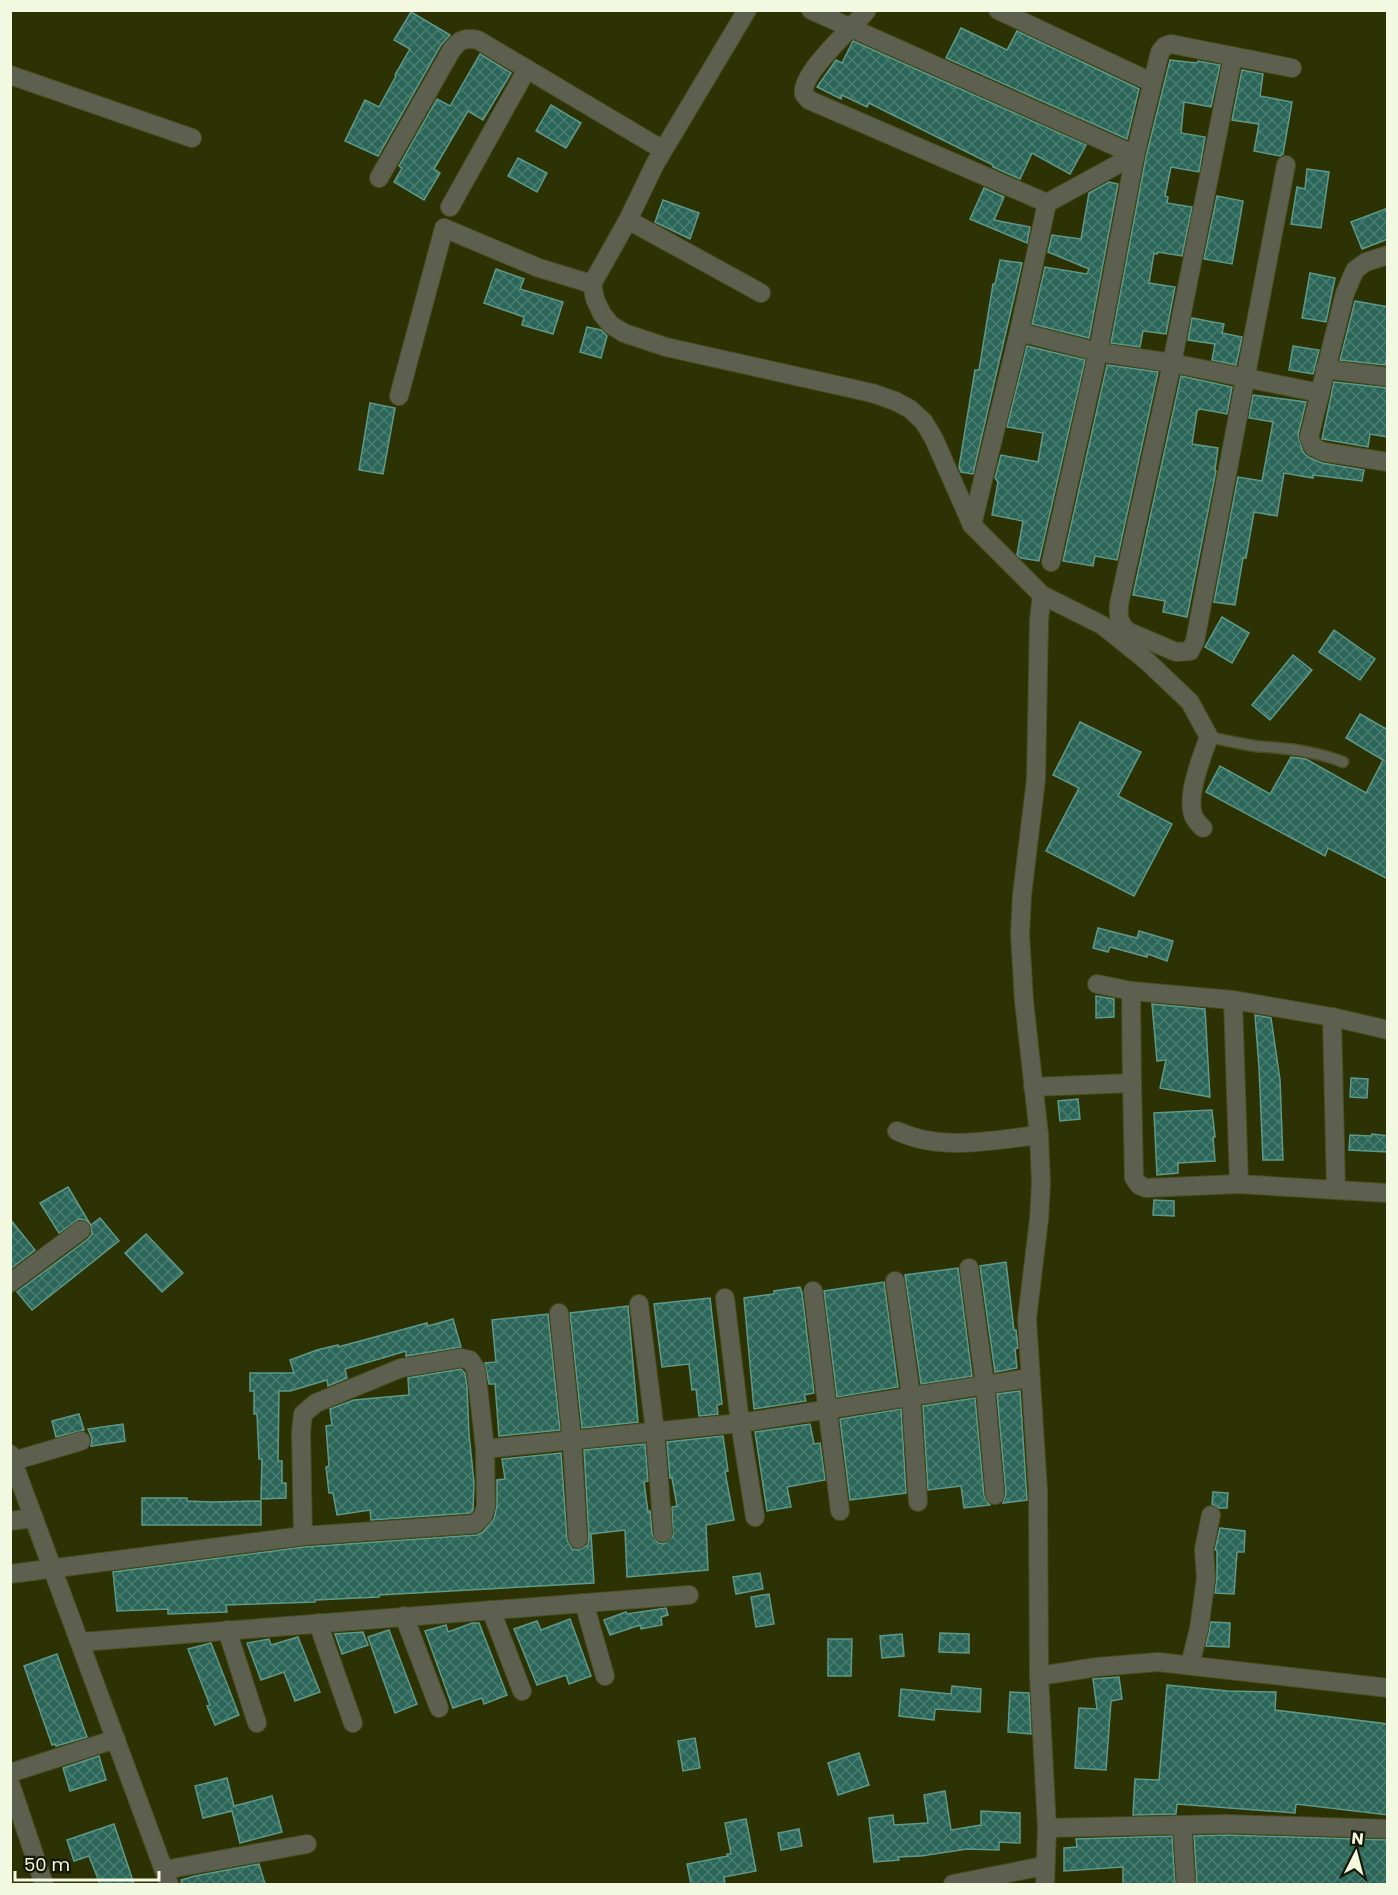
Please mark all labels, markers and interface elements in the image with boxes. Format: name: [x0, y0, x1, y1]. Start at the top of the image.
north arrow: [1326, 1823, 1386, 1883]
text: N: [1350, 1827, 1365, 1851]
scale bar: [15, 1844, 159, 1882]
text: 50 m: [24, 1852, 70, 1877]

